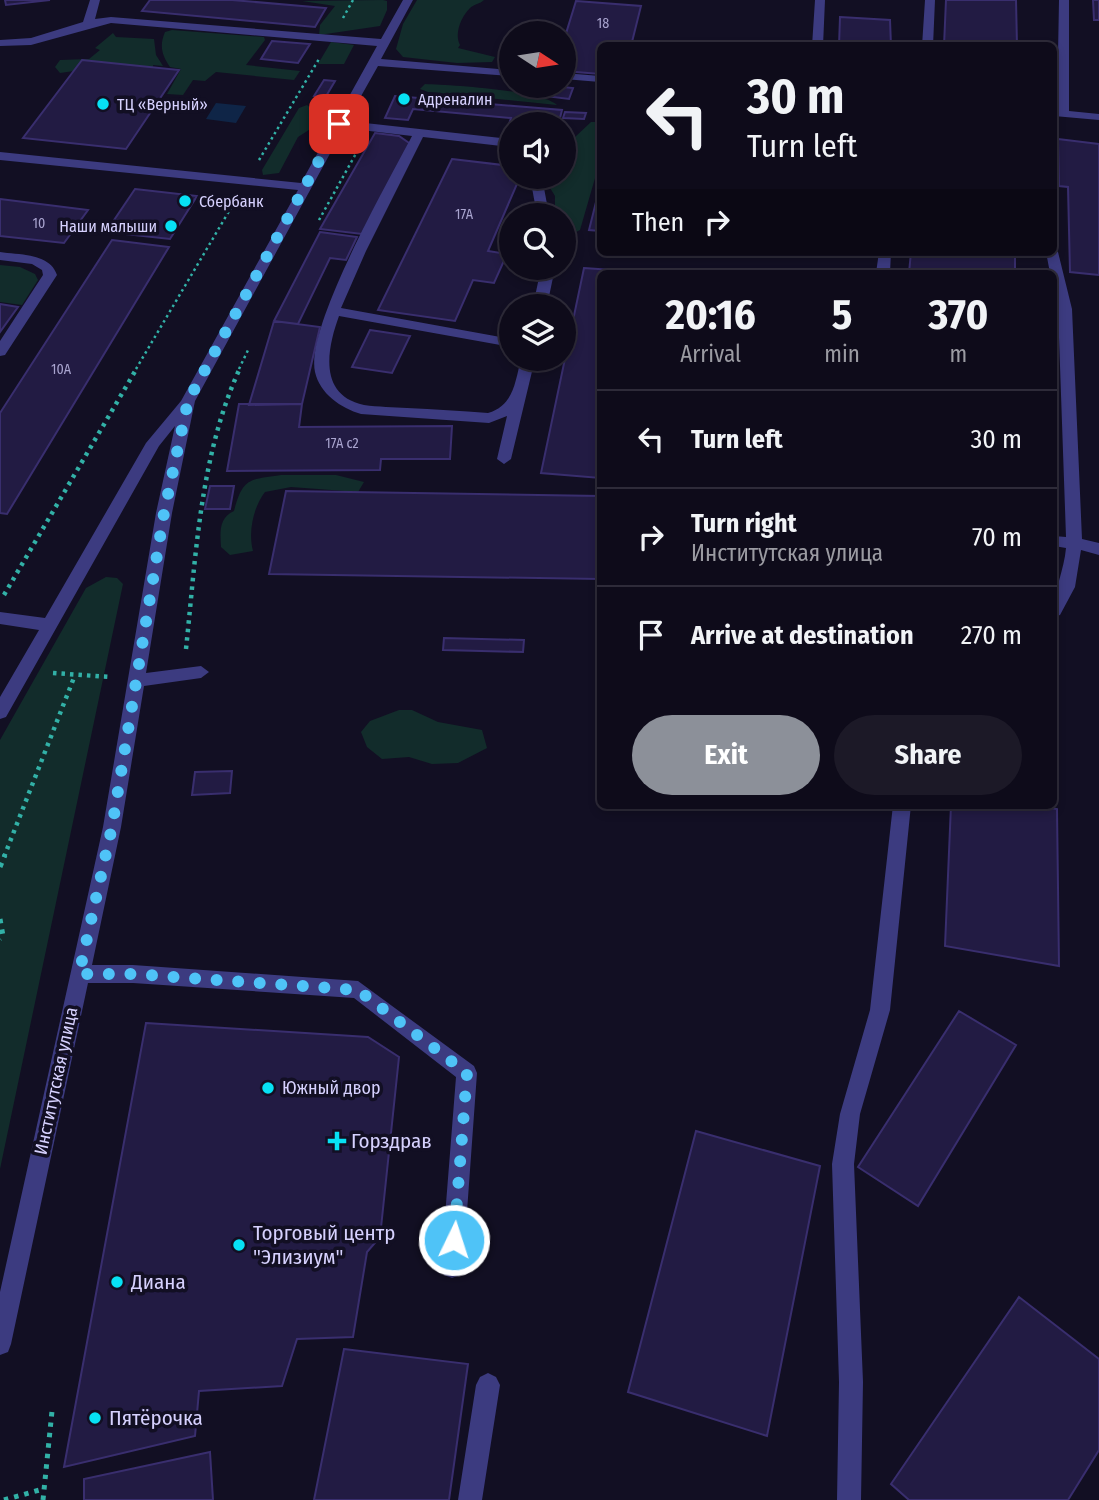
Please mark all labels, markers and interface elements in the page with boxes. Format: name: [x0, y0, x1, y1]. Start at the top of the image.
house number: 18: [597, 15, 609, 32]
north arrow: [499, 21, 576, 98]
map controls: [499, 21, 576, 371]
text: 30 m: [747, 67, 845, 126]
icon: left: [632, 70, 723, 161]
place label: Адреналин: [418, 90, 493, 109]
marker: Адреналин: [396, 91, 412, 107]
pin: [309, 94, 369, 154]
place label: ТЦ «Верный»: [117, 95, 208, 114]
marker: ТЦ «Верный»: [95, 96, 111, 112]
icon: arrive: [320, 105, 358, 143]
button: sound: [499, 112, 576, 189]
text: Turn left: [747, 127, 857, 165]
place label: Сбербанк: [199, 192, 264, 211]
marker: Сбербанк: [177, 193, 193, 209]
button: search: [499, 203, 576, 280]
icon: right: [698, 203, 736, 241]
house number: 17А: [455, 206, 474, 223]
text: Then: [632, 207, 684, 238]
house number: 10: [33, 215, 45, 232]
place label: Наши малыши: [59, 217, 157, 236]
marker: Наши малыши: [163, 218, 179, 234]
text: 20:16: [665, 290, 756, 340]
text: 5: [832, 290, 852, 340]
text: 370: [928, 290, 988, 340]
button: layers: [499, 294, 576, 371]
text: Arrival: [680, 340, 741, 368]
text: min: [824, 340, 860, 368]
text: m: [950, 340, 967, 368]
house number: 10А: [51, 361, 72, 378]
icon: left: [632, 420, 670, 458]
text: Turn left: [691, 424, 783, 455]
text: 30 m: [971, 424, 1022, 455]
house number: 17А с2: [325, 435, 359, 452]
text: Turn right: [691, 508, 797, 539]
icon: right: [632, 518, 670, 556]
text: 70 m: [972, 522, 1022, 553]
text: Институтская улица: [691, 539, 883, 567]
icon: arrive: [632, 616, 670, 654]
text: Arrive at destination: [691, 620, 914, 651]
text: 270 m: [961, 620, 1022, 651]
button: Exit: [632, 715, 820, 795]
button: Share: [834, 715, 1022, 795]
street label: Институтская улица: [30, 1005, 82, 1157]
place label: Южный двор: [282, 1077, 381, 1099]
marker: Южный двор: [260, 1080, 276, 1096]
place label: Горздрав: [351, 1128, 432, 1154]
marker: Горздрав: [329, 1133, 345, 1149]
position arrow: [417, 1203, 491, 1277]
place label: Торговый центр "Элизиум": [253, 1220, 395, 1270]
marker: Торговый центр "Элизиум": [231, 1237, 247, 1253]
place label: Диана: [130, 1269, 186, 1295]
marker: Диана: [109, 1274, 125, 1290]
place label: Пятёрочка: [109, 1405, 203, 1431]
marker: Пятёрочка: [87, 1410, 103, 1426]

